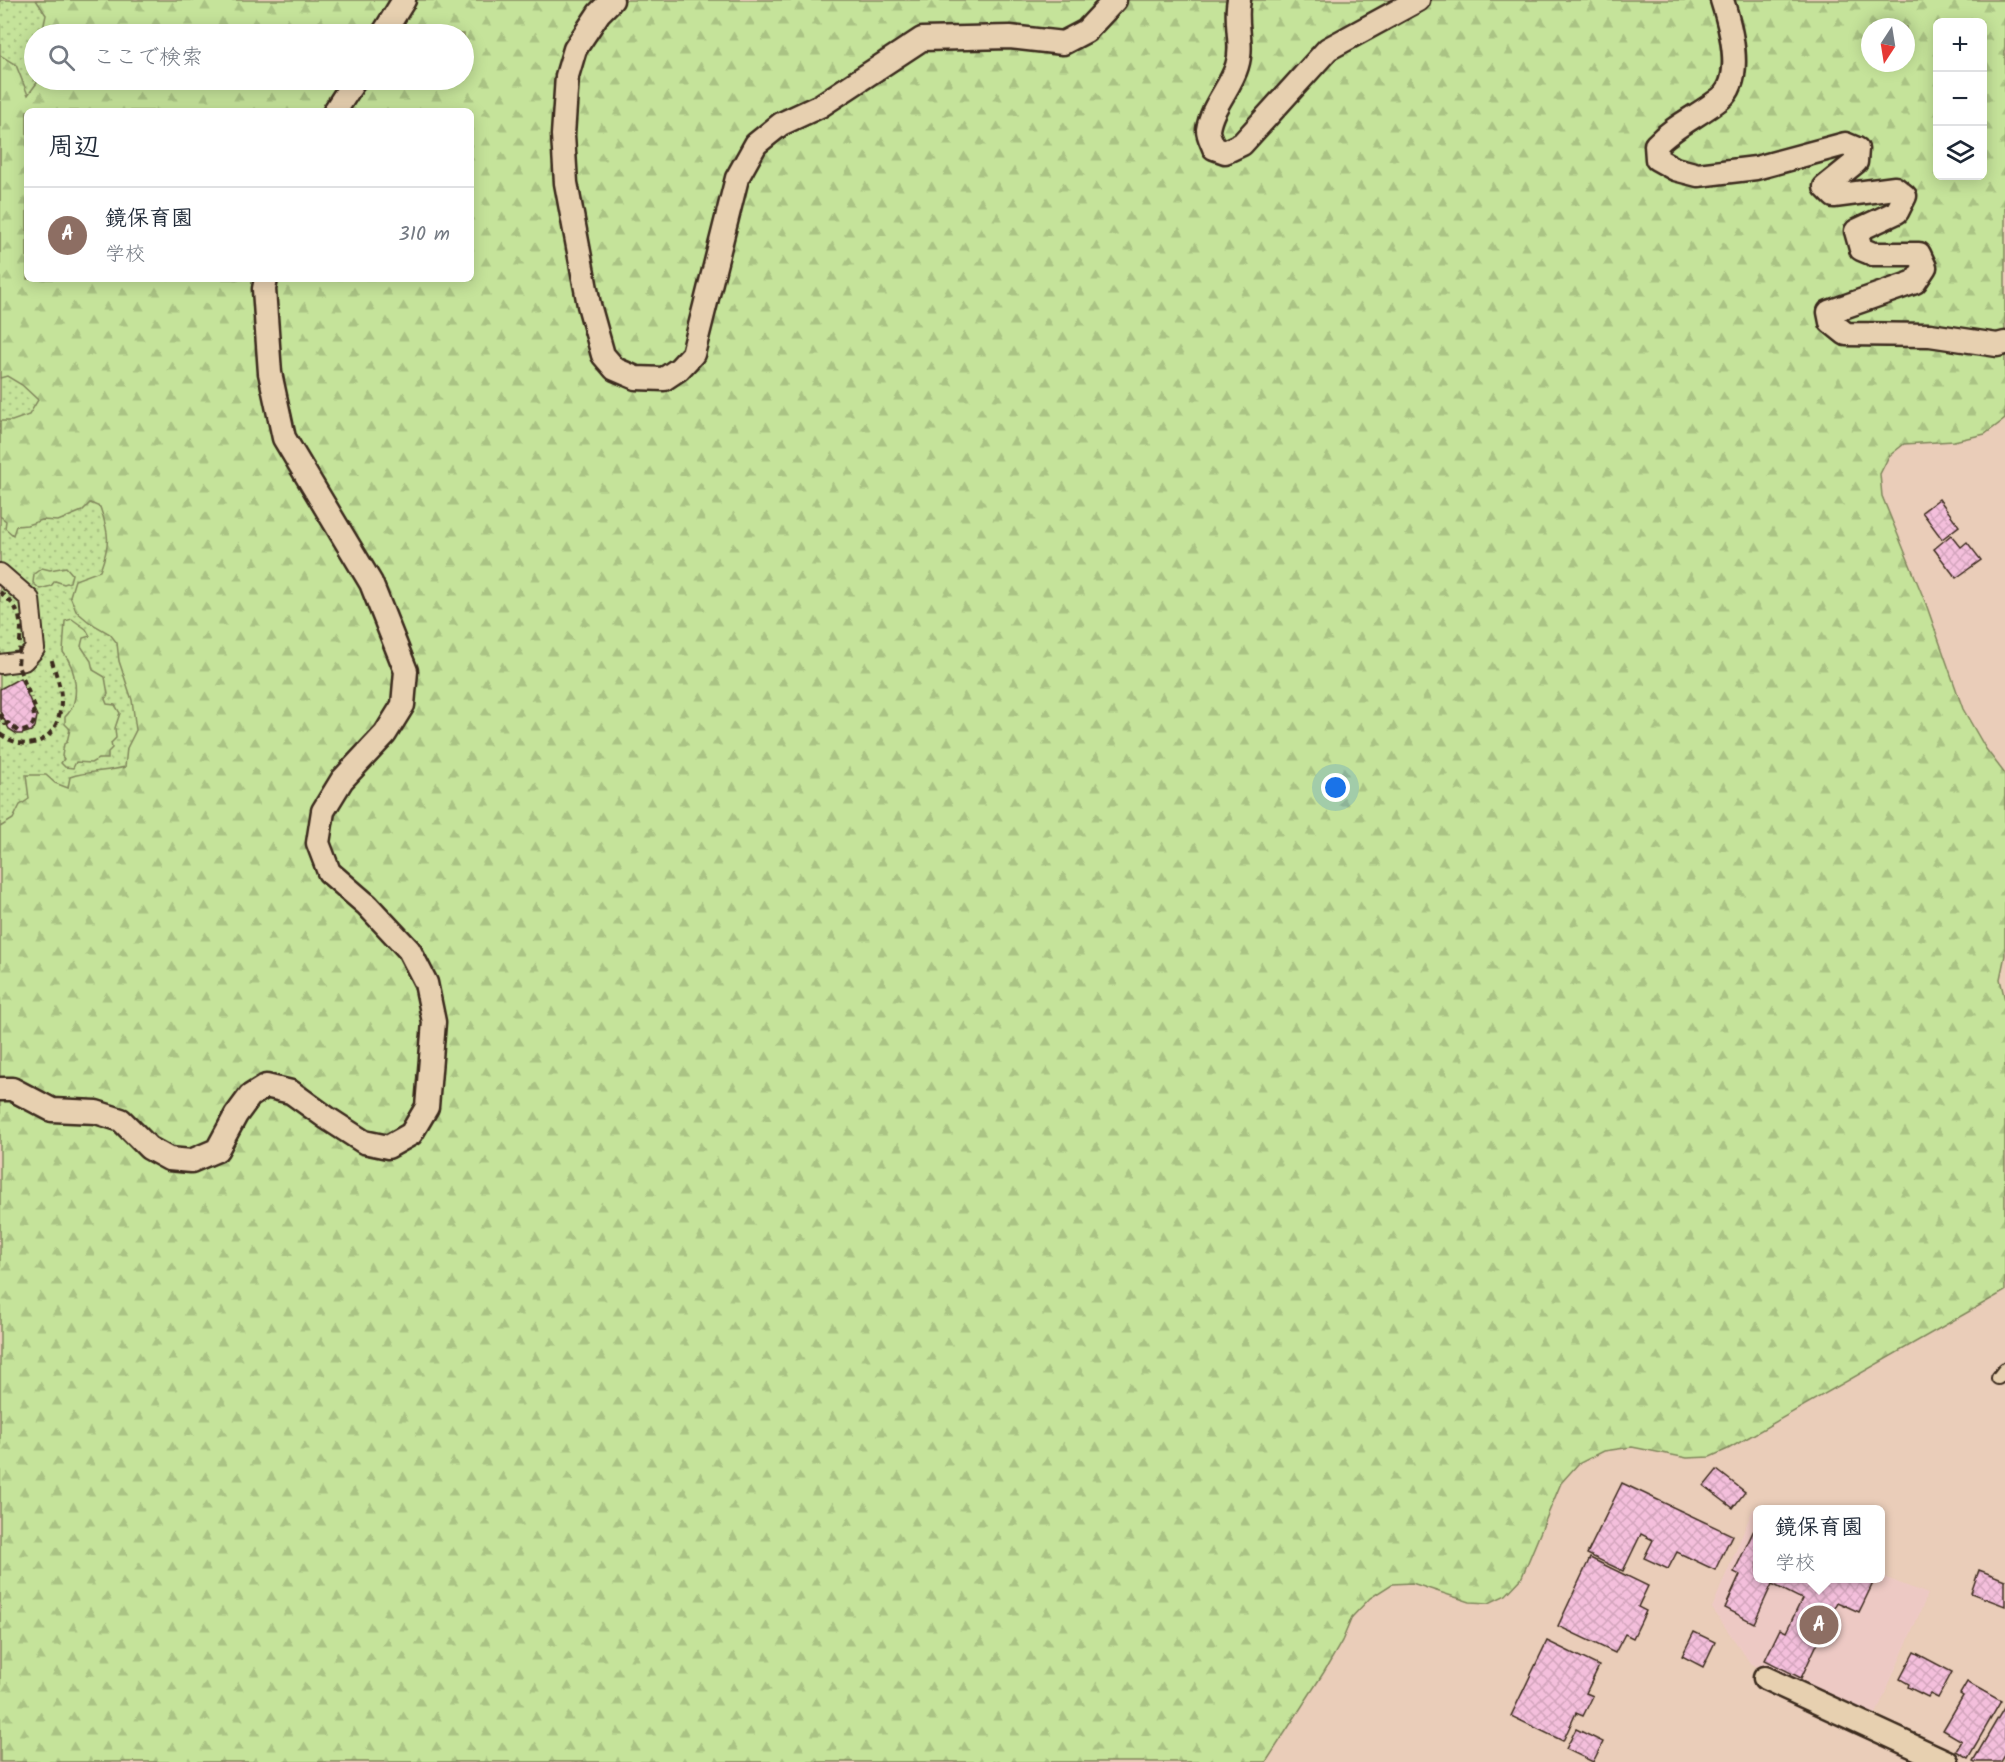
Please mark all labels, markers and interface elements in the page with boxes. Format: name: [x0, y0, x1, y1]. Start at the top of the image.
north arrow: [1861, 18, 1915, 72]
map controls: [1933, 18, 1987, 180]
button: +: [1933, 18, 1987, 72]
search box: [24, 24, 474, 90]
icon: search: [45, 41, 78, 74]
text: ここで検索: [93, 41, 203, 76]
button: −: [1933, 72, 1987, 126]
button: layers: [1933, 126, 1987, 180]
text: 周辺: [48, 127, 100, 169]
text: 鏡保育園: [105, 202, 193, 237]
text: A: [61, 219, 74, 251]
text: 310 m: [398, 219, 450, 251]
text: 学校: [105, 239, 145, 271]
your location: [1321, 773, 1350, 802]
popup: [1753, 1505, 1885, 1583]
text: 鏡保育園: [1775, 1511, 1863, 1546]
text: 学校: [1775, 1548, 1815, 1580]
pin: A: [1800, 1602, 1838, 1648]

